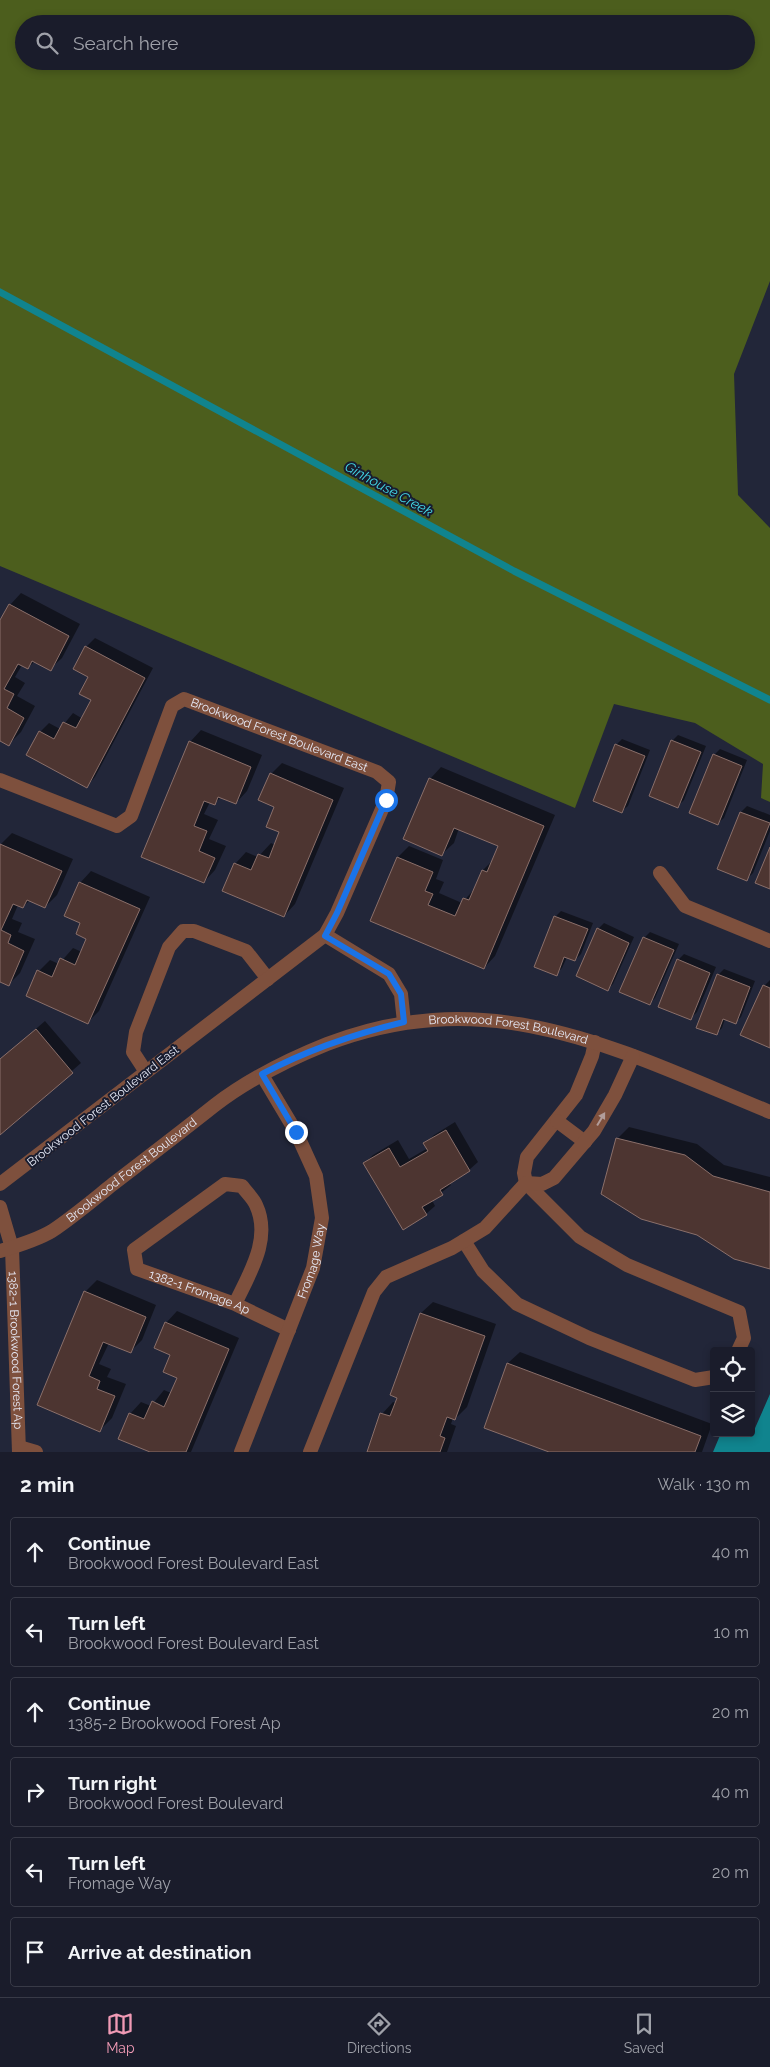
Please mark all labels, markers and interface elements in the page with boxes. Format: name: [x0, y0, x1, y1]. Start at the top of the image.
search box: [15, 15, 755, 70]
icon: search: [33, 29, 61, 57]
text: Search here: [73, 32, 179, 54]
water label: Ginhouse Creek: [342, 458, 436, 520]
street label: Brookwood Forest Boulevard East: [189, 695, 370, 775]
route start: [375, 789, 398, 812]
street label: Brookwood Forest Boulevard: [428, 1012, 590, 1047]
street label: Brookwood Forest Boulevard East: [24, 1042, 182, 1170]
one-way arrow: [597, 1113, 606, 1126]
street label: Brookwood Forest Boulevard: [63, 1115, 199, 1225]
route end: [285, 1121, 308, 1144]
street label: Fromage Way: [295, 1222, 328, 1301]
street label: 1382-1 Fromage Ap: [147, 1267, 252, 1317]
street label: 1382-1 Brookwood Forest Ap: [6, 1271, 25, 1429]
map controls: [710, 1347, 755, 1437]
button: locate: [710, 1347, 755, 1392]
button: layers: [710, 1392, 755, 1437]
text: 2 min: [20, 1472, 74, 1497]
text: Walk · 130 m: [657, 1475, 750, 1494]
text: Continue: [68, 1532, 151, 1554]
icon: ahead: [21, 1538, 49, 1566]
text: 40 m: [712, 1543, 749, 1562]
text: Brookwood Forest Boulevard East: [68, 1554, 319, 1573]
text: Turn left: [68, 1612, 145, 1634]
icon: left: [21, 1618, 49, 1646]
text: 10 m: [714, 1623, 749, 1642]
text: Brookwood Forest Boulevard East: [68, 1634, 319, 1653]
text: Continue: [68, 1692, 151, 1714]
icon: ahead: [21, 1698, 49, 1726]
text: 20 m: [712, 1703, 749, 1722]
text: 1385-2 Brookwood Forest Ap: [68, 1714, 281, 1733]
text: Turn right: [68, 1772, 157, 1794]
icon: right: [21, 1778, 49, 1806]
text: 40 m: [712, 1783, 749, 1802]
text: Brookwood Forest Boulevard: [68, 1794, 283, 1813]
text: Turn left: [68, 1852, 145, 1874]
icon: left: [21, 1858, 49, 1886]
text: 20 m: [712, 1863, 749, 1882]
text: Fromage Way: [68, 1874, 171, 1893]
icon: arrive: [21, 1938, 49, 1966]
text: Arrive at destination: [68, 1941, 252, 1963]
tab: Map: [106, 2010, 135, 2056]
tab: Directions: [347, 2010, 412, 2056]
tab: Saved: [624, 2010, 664, 2056]

